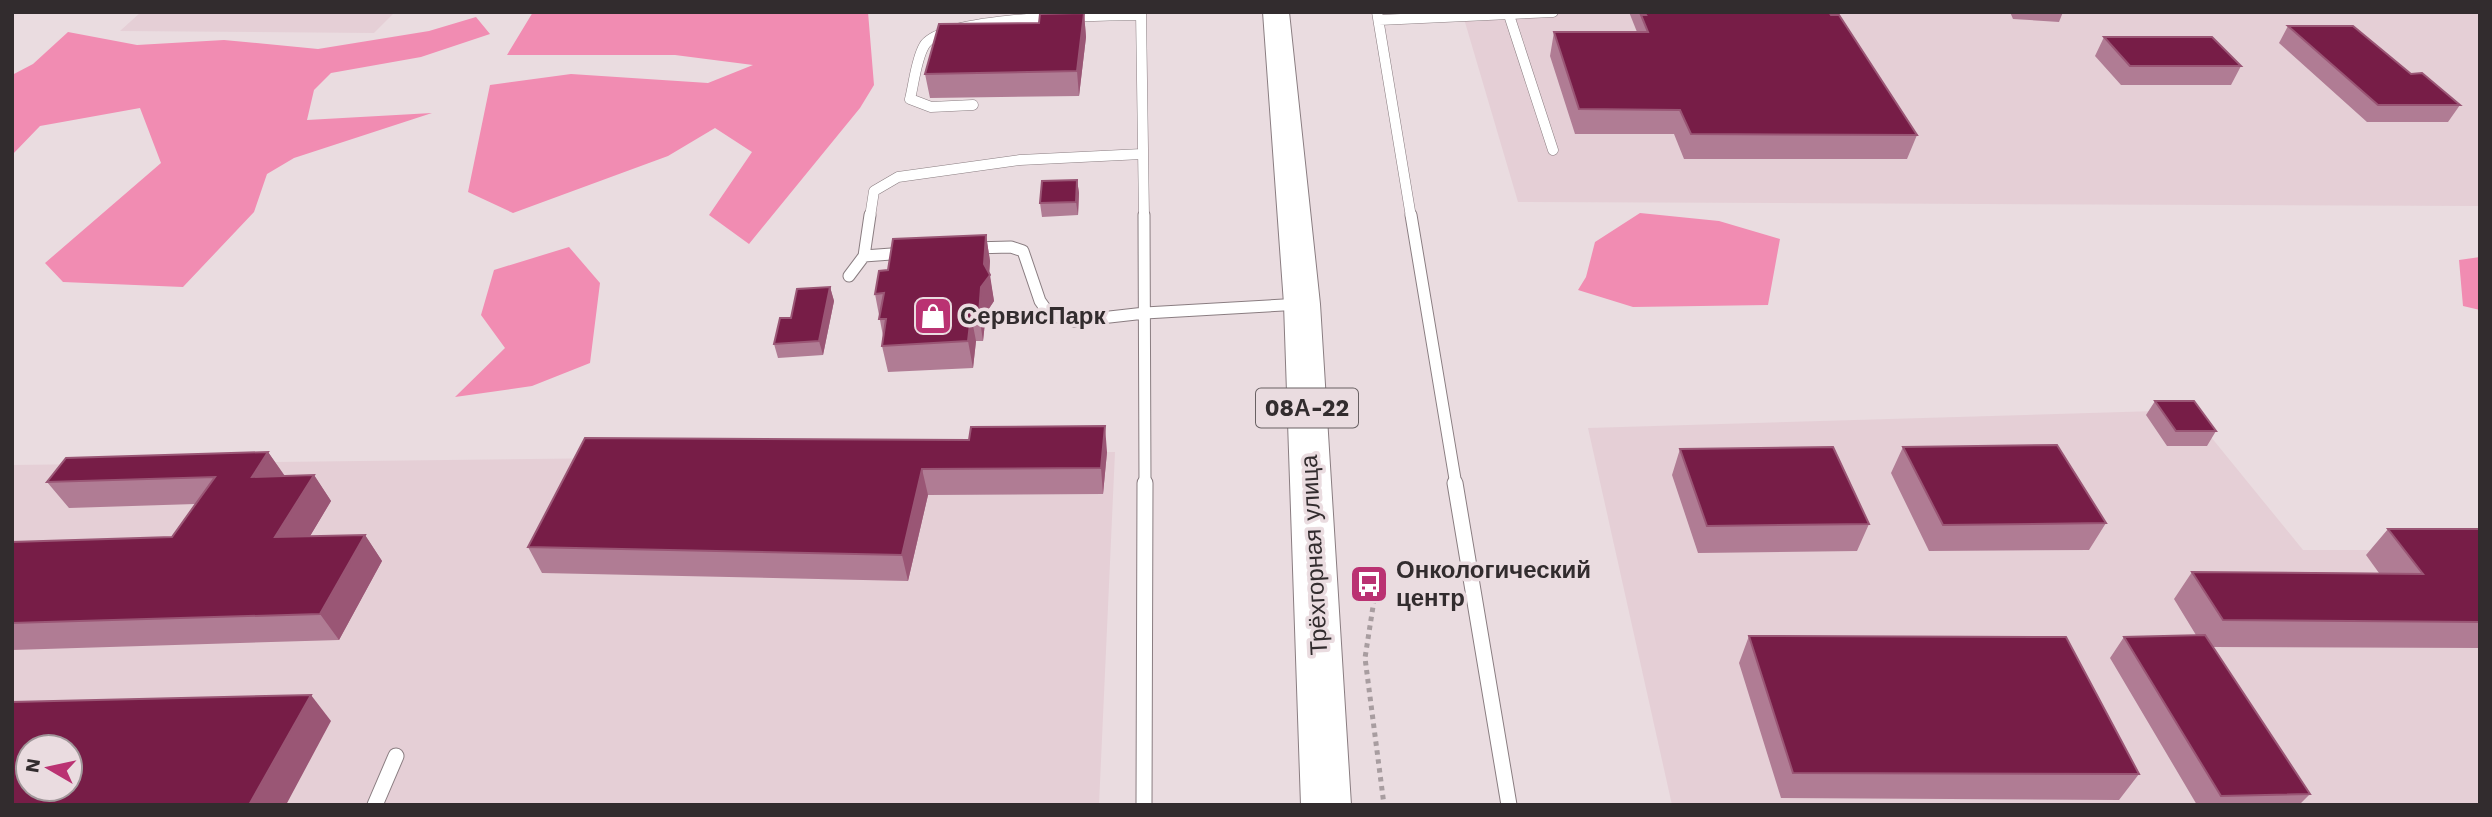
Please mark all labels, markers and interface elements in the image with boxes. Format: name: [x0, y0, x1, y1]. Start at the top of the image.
shop icon: СервисПарк: [912, 295, 954, 337]
place label: СервисПарк: [960, 302, 1106, 330]
road number: 08А-22: [1256, 388, 1358, 428]
street label: Трёхгорная улица: [1295, 453, 1333, 656]
place label: Онкологический центр: [1396, 556, 1591, 612]
bus stop icon: Онкологический центр: [1348, 563, 1390, 605]
north arrow: [14, 733, 84, 803]
text: N: [20, 757, 45, 774]

